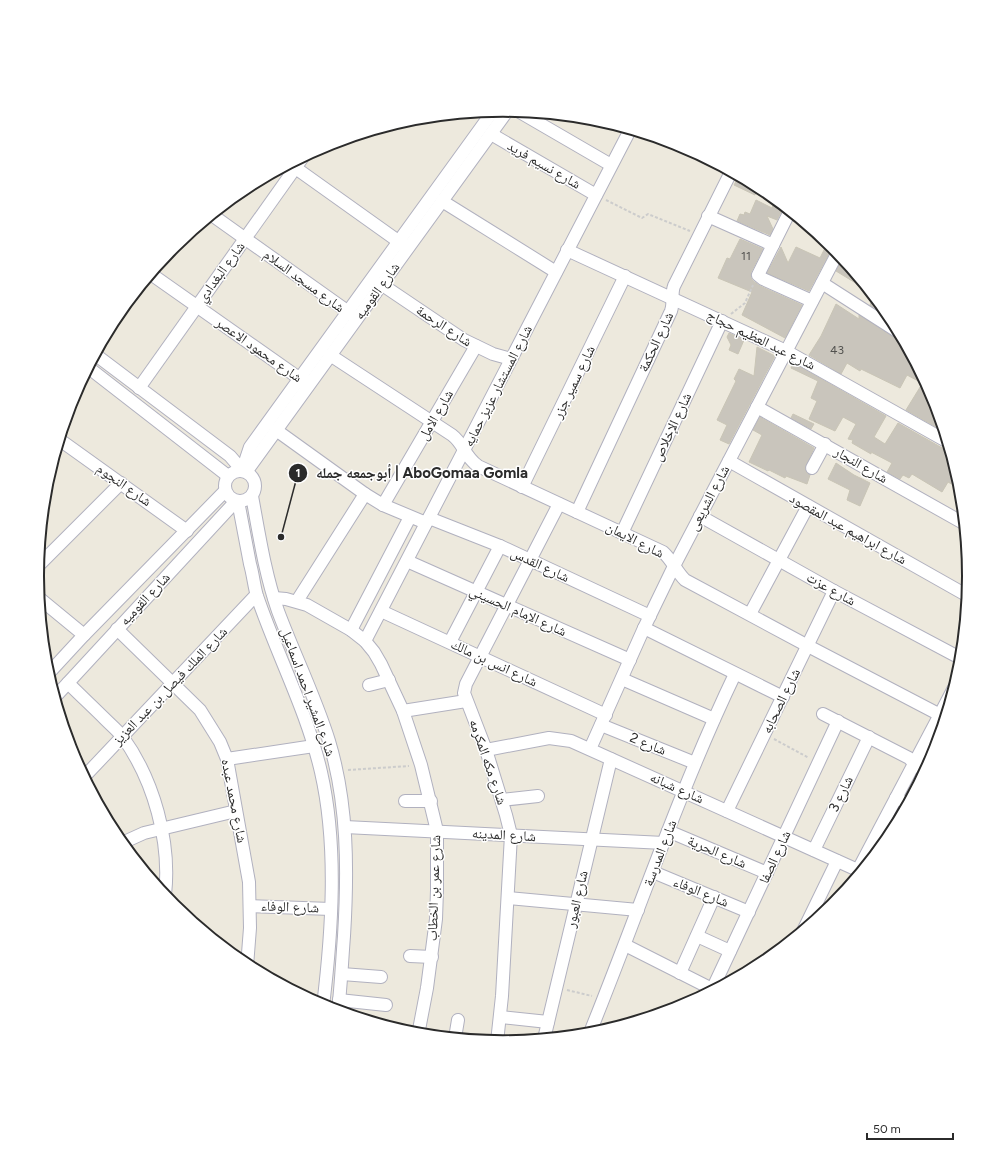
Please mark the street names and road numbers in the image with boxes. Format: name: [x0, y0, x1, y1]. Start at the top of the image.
street label: شارع نسيم فريد: [504, 137, 584, 194]
street label: شارع البغدادي: [193, 238, 251, 307]
street label: شارع مسجد السلام: [260, 246, 348, 317]
street label: شارع القوميه: [351, 259, 404, 323]
street label: شارع الرحمة: [412, 302, 475, 351]
street label: شارع عبد العظيم حجاج: [703, 306, 818, 375]
street label: شارع الحكمة: [635, 309, 678, 375]
street label: شارع محمود الاعصر: [211, 313, 305, 387]
street label: شارع المستشار عزيز حمايه: [460, 322, 537, 450]
street label: شارع سمير جزر: [549, 343, 600, 423]
street label: شارع الامل: [415, 387, 458, 444]
street label: شارع الإخلاص: [649, 390, 696, 464]
street label: شارع النجار: [830, 442, 891, 488]
street label: شارع النجوم: [93, 460, 155, 511]
street label: شارع الشريعى: [685, 462, 734, 534]
street label: شارع ابراهيم عبد المقصود: [786, 490, 910, 569]
street label: شارع الايمان: [603, 518, 667, 563]
street label: شارع القدس: [508, 544, 572, 587]
street label: شارع القوميه: [116, 569, 174, 630]
street label: شارع عزت: [803, 569, 859, 610]
street label: شارع الإمام الحسيني: [466, 582, 569, 642]
street label: شارع الملك فيصل بن عبد العزيز: [108, 623, 232, 750]
street label: شارع المشير احمد اسماعيل: [276, 625, 339, 759]
street label: شارع انس بن مالك: [448, 636, 540, 691]
street label: شارع الصحابه: [758, 666, 805, 737]
street label: شارع مكه المكرمه: [464, 717, 511, 807]
street label: شارع 2: [627, 729, 669, 760]
street label: شارع محمد عبده: [217, 758, 250, 845]
street label: شارع شبانه: [647, 769, 707, 808]
street label: شارع 3: [825, 773, 858, 815]
street label: شارع المدرسة: [640, 817, 681, 889]
street label: شارع المدينه: [472, 825, 536, 846]
street label: شارع الصفا: [755, 828, 795, 886]
street label: شارع الحرية: [685, 832, 749, 873]
street label: شارع عمر بن الخطاب: [424, 835, 445, 941]
street label: شارع العبور: [562, 869, 593, 930]
street label: شارع الوفاء: [670, 873, 731, 912]
street label: شارع الوفاء: [260, 897, 320, 918]

